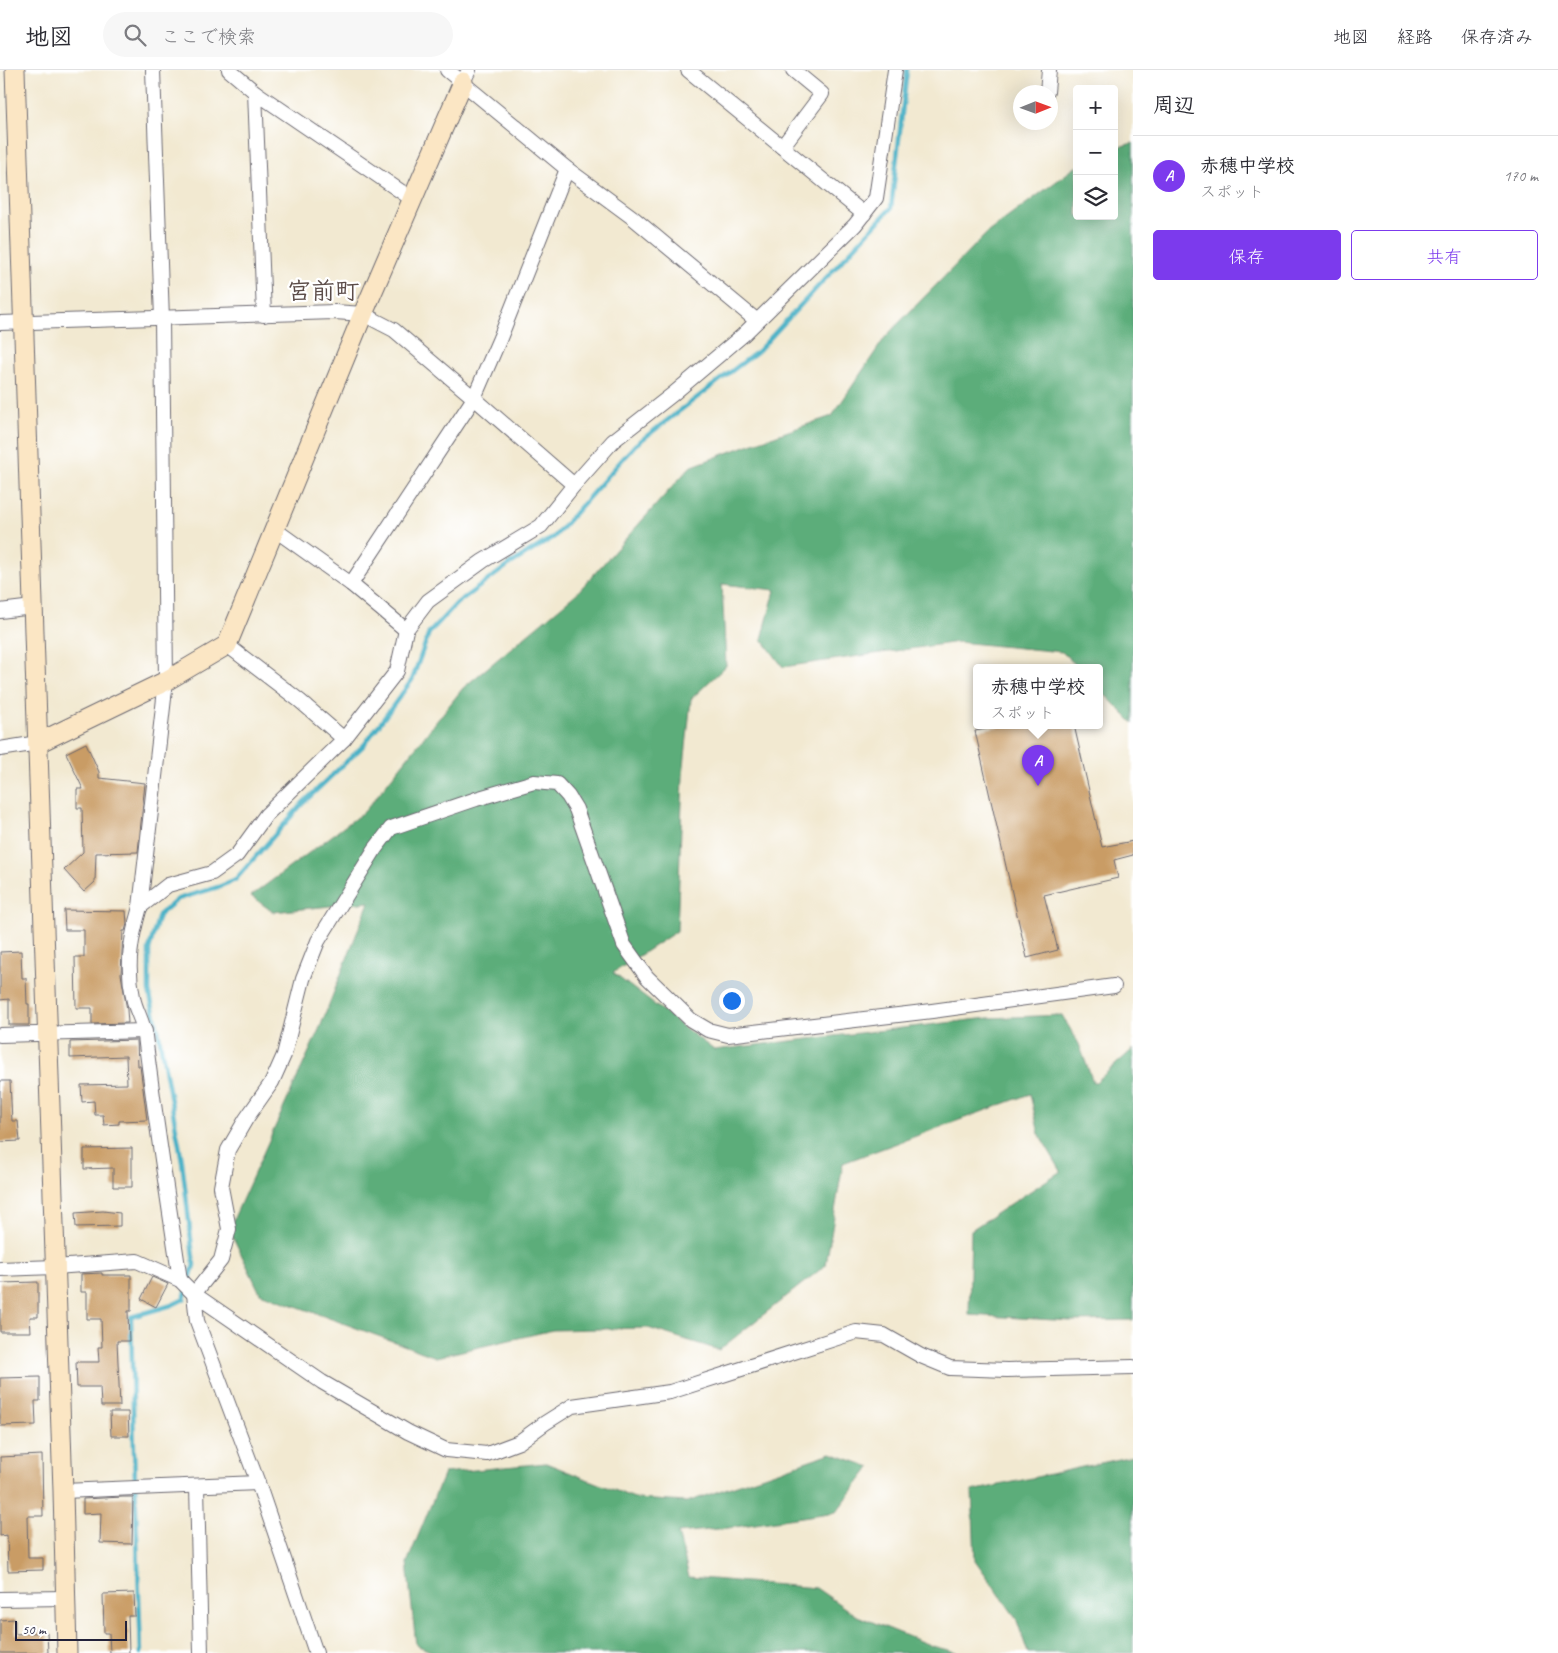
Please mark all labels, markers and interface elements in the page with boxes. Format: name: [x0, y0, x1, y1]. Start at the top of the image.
search box: [103, 12, 453, 57]
icon: search: [121, 21, 149, 49]
text: 地図: [25, 22, 73, 52]
text: ここで検索: [161, 25, 256, 49]
text: 地図: [1333, 26, 1369, 48]
text: 経路: [1397, 26, 1433, 48]
text: 保存済み: [1461, 26, 1533, 48]
north arrow: [1013, 85, 1058, 130]
map controls: [1073, 85, 1118, 220]
button: +: [1073, 85, 1118, 130]
text: 周辺: [1153, 92, 1195, 118]
button: −: [1073, 130, 1118, 175]
text: 赤穂中学校: [1200, 154, 1295, 178]
text: A: [1165, 166, 1173, 186]
text: 170 m: [1504, 166, 1538, 186]
button: layers: [1073, 175, 1118, 220]
text: スポット: [1200, 182, 1264, 202]
button: 保存: [1153, 230, 1341, 280]
button: 共有: [1351, 230, 1538, 280]
district label: 宮前町: [287, 276, 359, 306]
popup: [973, 664, 1103, 729]
text: 赤穂中学校: [990, 675, 1086, 699]
text: スポット: [990, 703, 1055, 723]
pin: A: [1022, 745, 1054, 786]
your location: [719, 988, 745, 1014]
scale bar: [15, 1618, 128, 1641]
text: 50 m: [22, 1621, 46, 1638]

